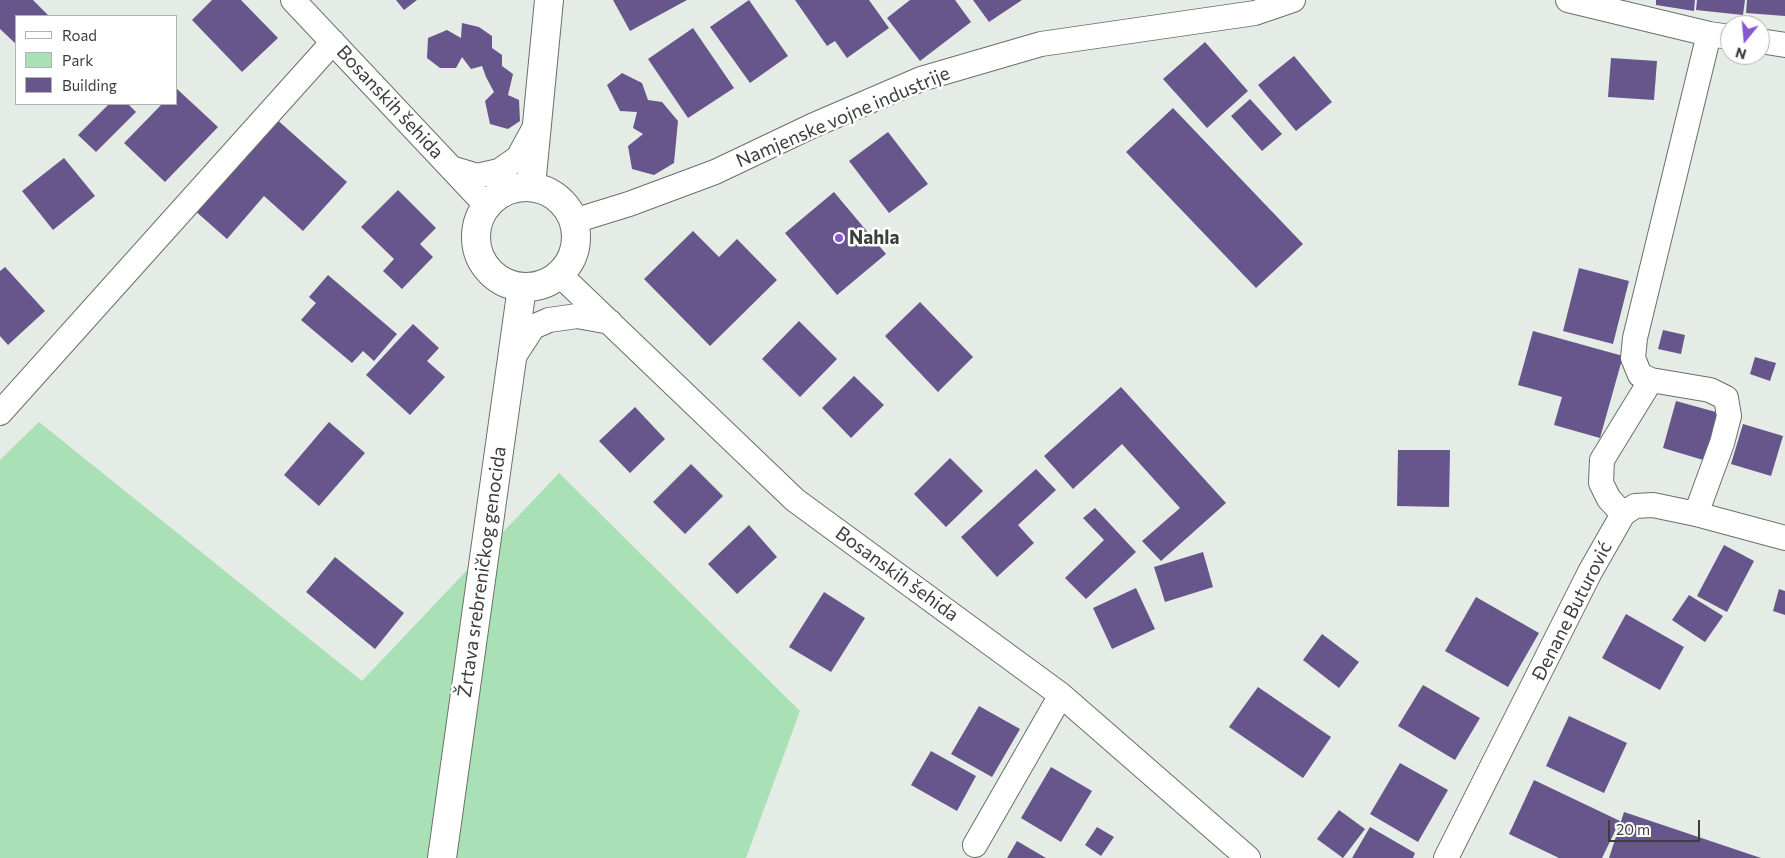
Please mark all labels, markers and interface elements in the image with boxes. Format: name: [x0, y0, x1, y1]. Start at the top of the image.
legend: [15, 15, 178, 105]
north arrow: [1720, 15, 1770, 65]
text: Road: [62, 26, 97, 44]
street label: Bosanskih šehida: [332, 41, 448, 163]
text: N: [1733, 44, 1748, 64]
text: Park: [62, 51, 93, 69]
street label: Namjenske vojne industrije: [733, 62, 953, 172]
text: Building: [62, 76, 117, 94]
place label: Nahla: [849, 227, 899, 249]
marker: Nahla: [833, 232, 845, 244]
street label: Žrtava srebreničkog genocida: [453, 445, 511, 699]
street label: Bosanskih šehida: [831, 522, 963, 626]
street label: Đenane Buturović: [1527, 538, 1617, 684]
scale bar: [1610, 810, 1702, 842]
text: 20 m: [1616, 820, 1650, 838]

